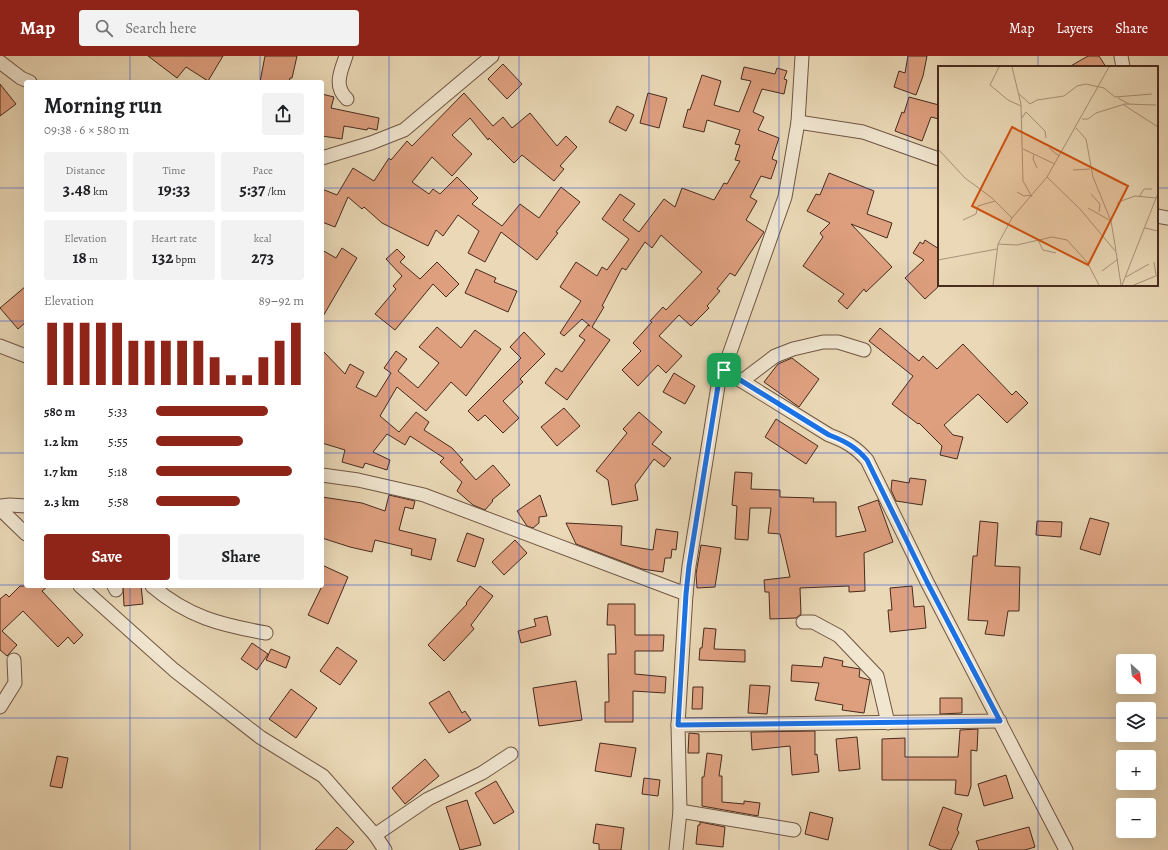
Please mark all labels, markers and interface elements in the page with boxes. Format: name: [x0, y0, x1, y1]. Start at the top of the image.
search box: [79, 10, 359, 46]
text: Map: [20, 15, 55, 41]
icon: search: [93, 17, 115, 39]
text: Search here: [125, 18, 197, 38]
text: Map: [1009, 19, 1035, 38]
text: Layers: [1057, 19, 1093, 38]
text: Share: [1115, 19, 1148, 38]
inset map: [938, 66, 1158, 286]
text: Morning run: [44, 91, 162, 121]
button: share: [262, 93, 304, 135]
text: 09:38 · 6 × 580 m: [44, 121, 129, 138]
text: Distance: [66, 163, 105, 178]
text: Time: [163, 163, 185, 178]
text: Pace: [252, 163, 273, 178]
text: 3.48: [63, 178, 91, 201]
text: 19:33: [158, 178, 190, 201]
text: 5:37: [240, 178, 265, 201]
text: km: [91, 184, 108, 199]
text: /km: [265, 184, 286, 199]
text: Elevation: [64, 231, 106, 246]
text: Heart rate: [151, 231, 197, 246]
text: kcal: [254, 231, 271, 246]
text: 18: [73, 246, 87, 269]
text: 132: [152, 246, 173, 269]
text: 273: [251, 246, 274, 269]
text: m: [87, 252, 98, 267]
text: bpm: [173, 252, 196, 267]
text: Elevation: [44, 292, 94, 309]
text: 89–92 m: [258, 292, 304, 309]
pin: [707, 353, 741, 387]
icon: arrive: [713, 359, 735, 381]
text: 580 m: [44, 403, 76, 420]
text: 5:33: [108, 403, 128, 420]
text: 1.2 km: [44, 433, 78, 450]
text: 5:55: [108, 433, 128, 450]
text: 1.7 km: [44, 463, 78, 480]
text: 5:18: [108, 463, 127, 480]
text: 2.3 km: [44, 493, 79, 510]
text: 5:58: [108, 493, 129, 510]
button: Save: [44, 534, 170, 580]
button: Share: [178, 534, 304, 580]
north arrow: [1116, 654, 1156, 694]
map controls: [1116, 654, 1156, 838]
button: layers: [1116, 702, 1156, 742]
button: +: [1116, 750, 1156, 790]
button: −: [1116, 798, 1156, 838]

